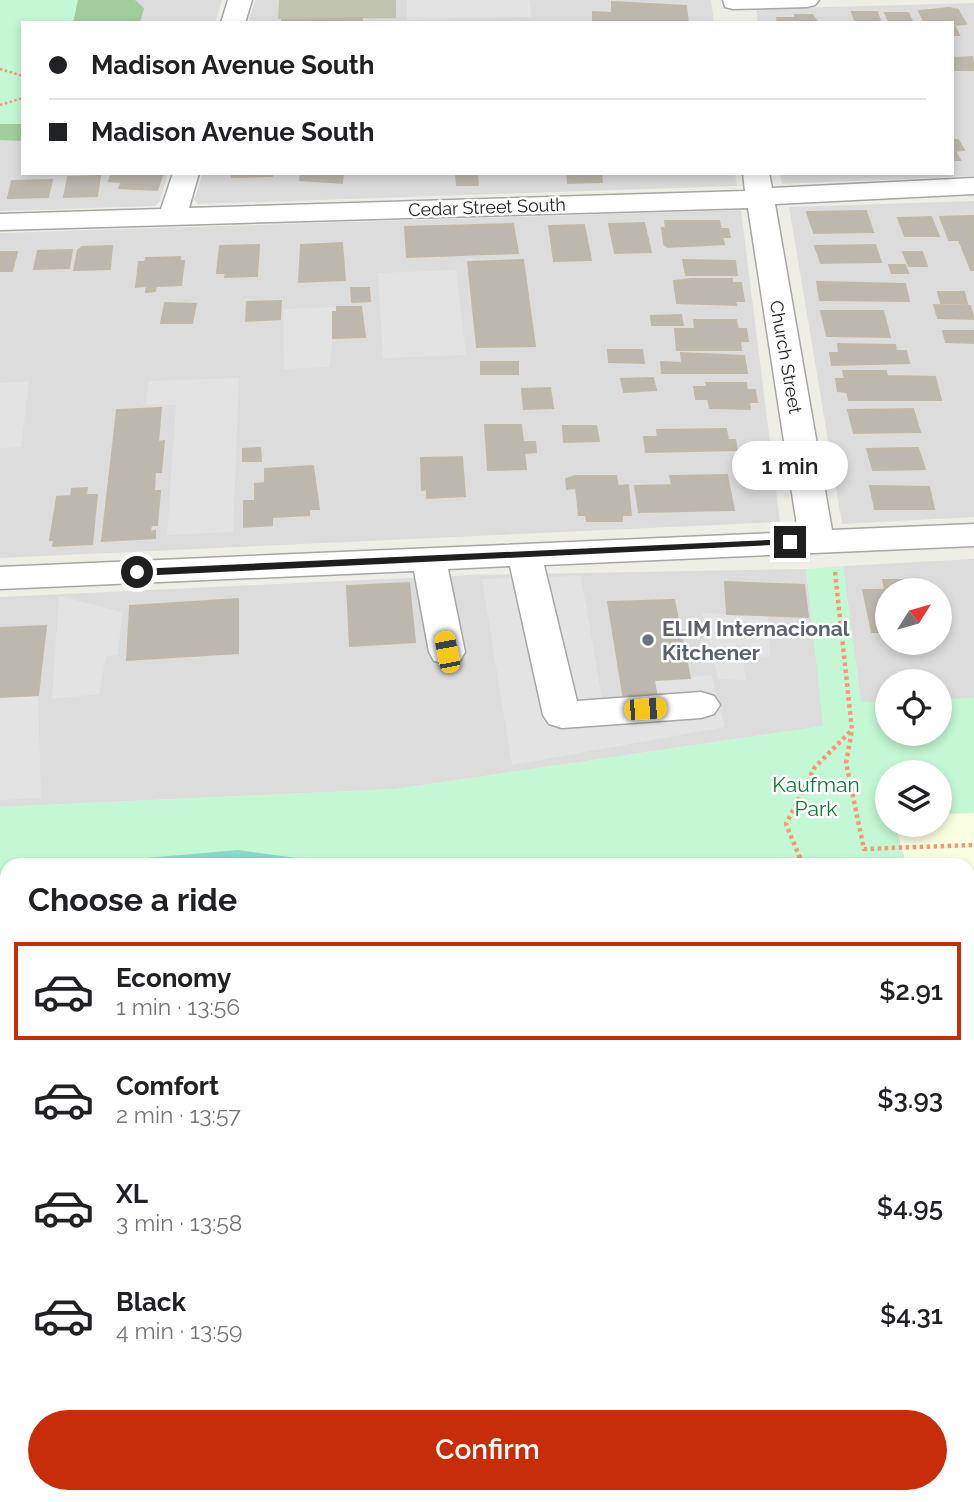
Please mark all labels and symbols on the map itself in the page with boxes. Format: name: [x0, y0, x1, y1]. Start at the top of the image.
street label: Cedar Street South: [408, 194, 566, 220]
street label: Church Street: [766, 299, 806, 415]
callout: 1 min: [732, 440, 848, 490]
route end: [774, 526, 806, 558]
route start: [121, 556, 153, 588]
north arrow: [875, 578, 952, 654]
place label: ELIM Internacional Kitchener: [662, 616, 850, 665]
car: [433, 629, 462, 675]
marker: ELIM Internacional Kitchener: [640, 632, 656, 648]
car: [624, 697, 667, 721]
park label: Kaufman Park: [772, 772, 860, 821]

